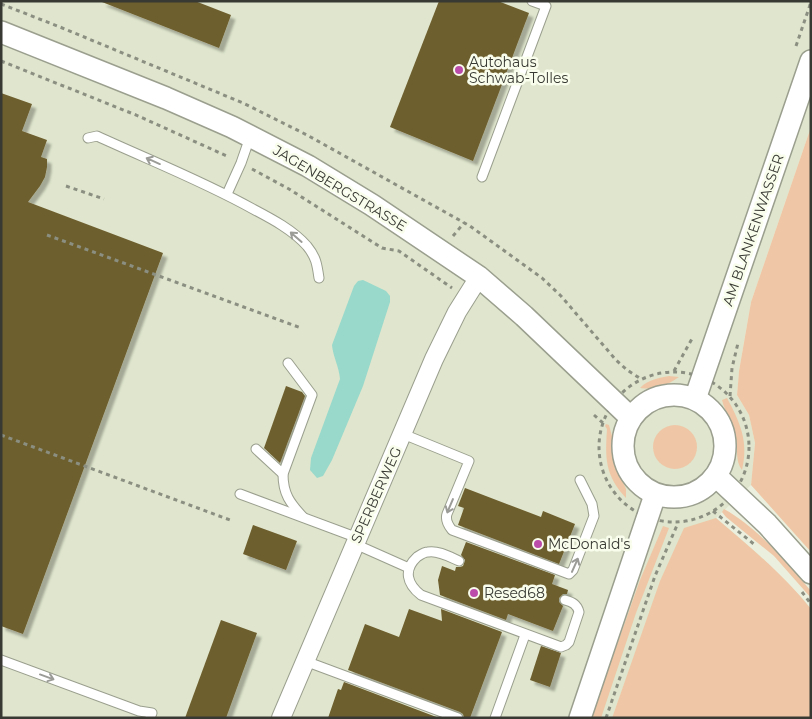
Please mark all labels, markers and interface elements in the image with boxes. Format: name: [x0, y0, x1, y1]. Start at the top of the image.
place label: Autohaus Schwab-Tolles: [469, 53, 569, 87]
marker: Autohaus Schwab-Tolles: [453, 64, 465, 76]
street label: JAGENBERGSTRASSE: [269, 141, 410, 235]
street label: AM BLANKENWASSER: [719, 152, 787, 308]
one-way arrow: [146, 156, 161, 166]
one-way arrow: [290, 231, 303, 243]
street label: SPERBERWEG: [347, 444, 405, 546]
one-way arrow: [445, 498, 454, 513]
place label: McDonald's: [548, 535, 630, 553]
marker: McDonald's: [532, 538, 544, 550]
one-way arrow: [570, 558, 580, 573]
place label: Resed68: [484, 584, 545, 602]
marker: Resed68: [468, 587, 480, 599]
one-way arrow: [39, 673, 54, 682]

